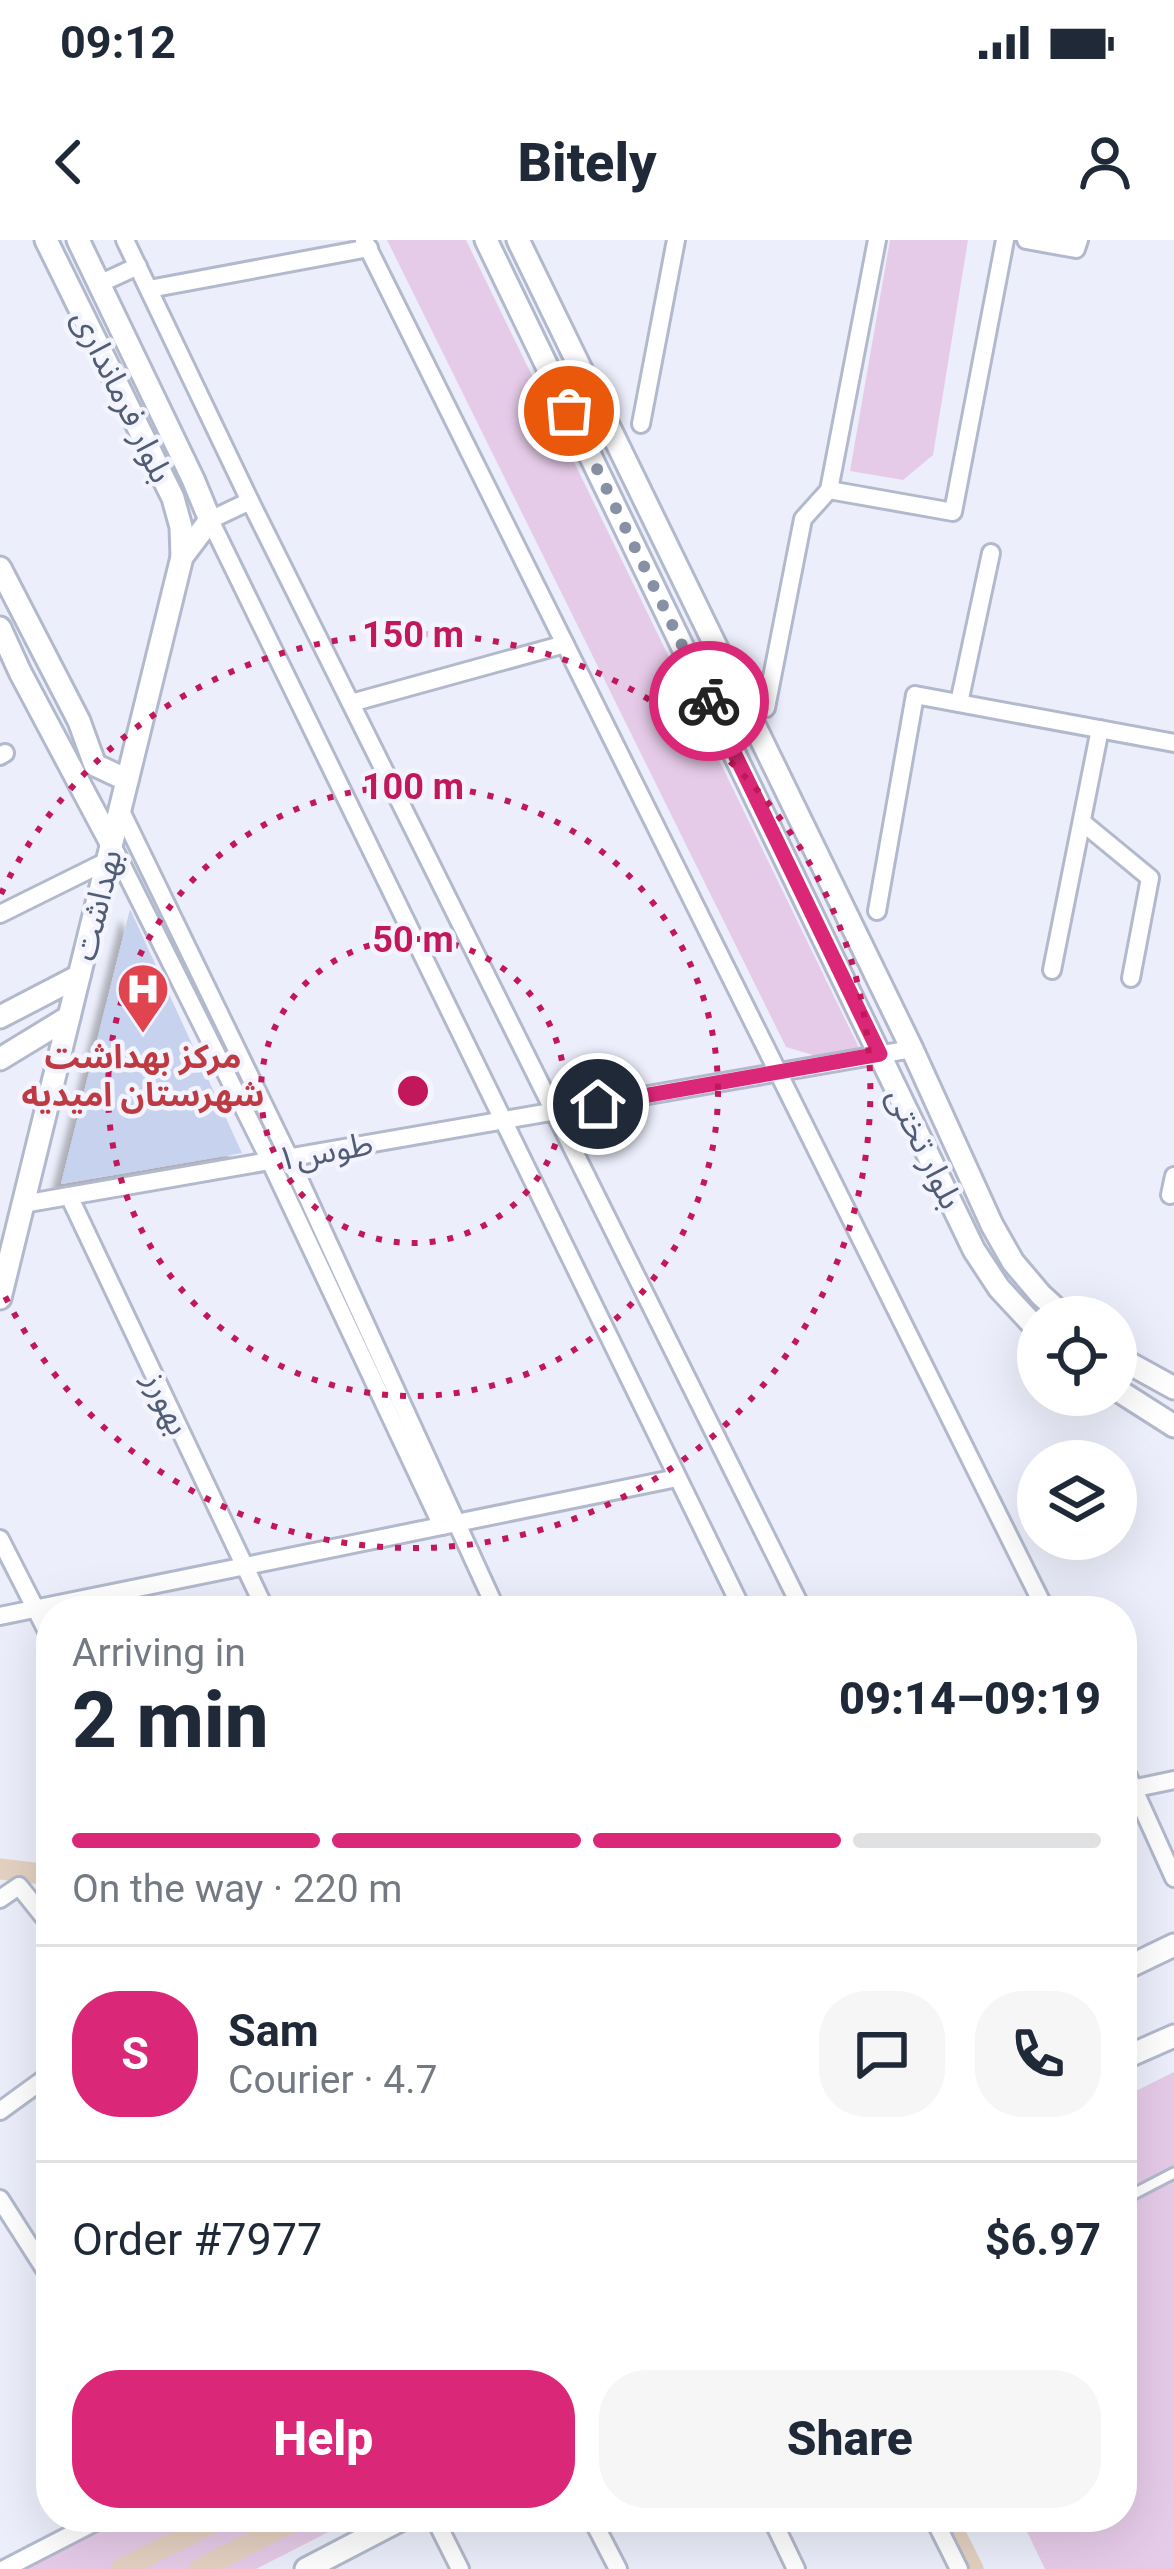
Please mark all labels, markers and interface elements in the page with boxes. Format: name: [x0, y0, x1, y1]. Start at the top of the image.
text: 09:12: [60, 16, 176, 69]
icon: back: [36, 129, 102, 195]
icon: person: [1072, 129, 1138, 195]
text: Bitely: [517, 131, 657, 194]
street label: بلوار فرمانداری: [64, 303, 182, 489]
pin: [518, 360, 620, 462]
icon: bag: [536, 378, 602, 444]
text: 150 m: [362, 614, 464, 656]
courier: [649, 641, 769, 761]
icon: bike: [676, 668, 742, 734]
text: 100 m: [362, 766, 464, 808]
street label: بهداشت: [64, 845, 130, 965]
text: 50 m: [372, 919, 454, 961]
hospital icon: مرکز بهداشت شهرستان امیدیه: [115, 961, 171, 1035]
place label: مرکز بهداشت شهرستان امیدیه: [22, 1037, 264, 1114]
pin: [547, 1053, 649, 1155]
centre of rings: [392, 1070, 434, 1112]
icon: home: [565, 1071, 631, 1137]
street label: بلوار تختی: [879, 1081, 971, 1215]
street label: طوس۱: [274, 1123, 376, 1179]
map controls: [1017, 1296, 1137, 1560]
button: locate: [1017, 1296, 1137, 1416]
street label: بهورز: [135, 1364, 198, 1441]
button: layers: [1017, 1440, 1137, 1560]
text: Arriving in: [72, 1630, 246, 1676]
text: 09:14–09:19: [839, 1672, 1101, 1725]
text: 2 min: [72, 1675, 269, 1766]
text: On the way · 220 m: [72, 1866, 403, 1912]
button: chat: [819, 1991, 945, 2117]
button: phone: [975, 1991, 1101, 2117]
text: Sam: [228, 2004, 319, 2057]
text: S: [121, 2027, 149, 2080]
text: Courier · 4.7: [228, 2057, 437, 2103]
text: Order #7977: [72, 2213, 322, 2266]
text: $6.97: [985, 2213, 1101, 2266]
button: Help: [72, 2370, 575, 2508]
button: Share: [599, 2370, 1101, 2508]

